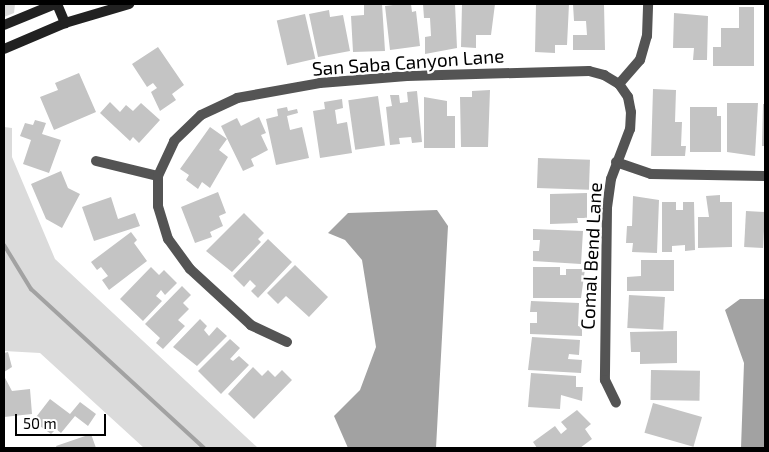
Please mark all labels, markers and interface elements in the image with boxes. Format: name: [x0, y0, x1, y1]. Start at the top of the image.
street label: San Saba Canyon Lane: [311, 44, 505, 80]
street label: Comal Bend Lane: [576, 181, 606, 331]
scale bar: [18, 404, 109, 436]
text: 50 m: [23, 414, 57, 432]

